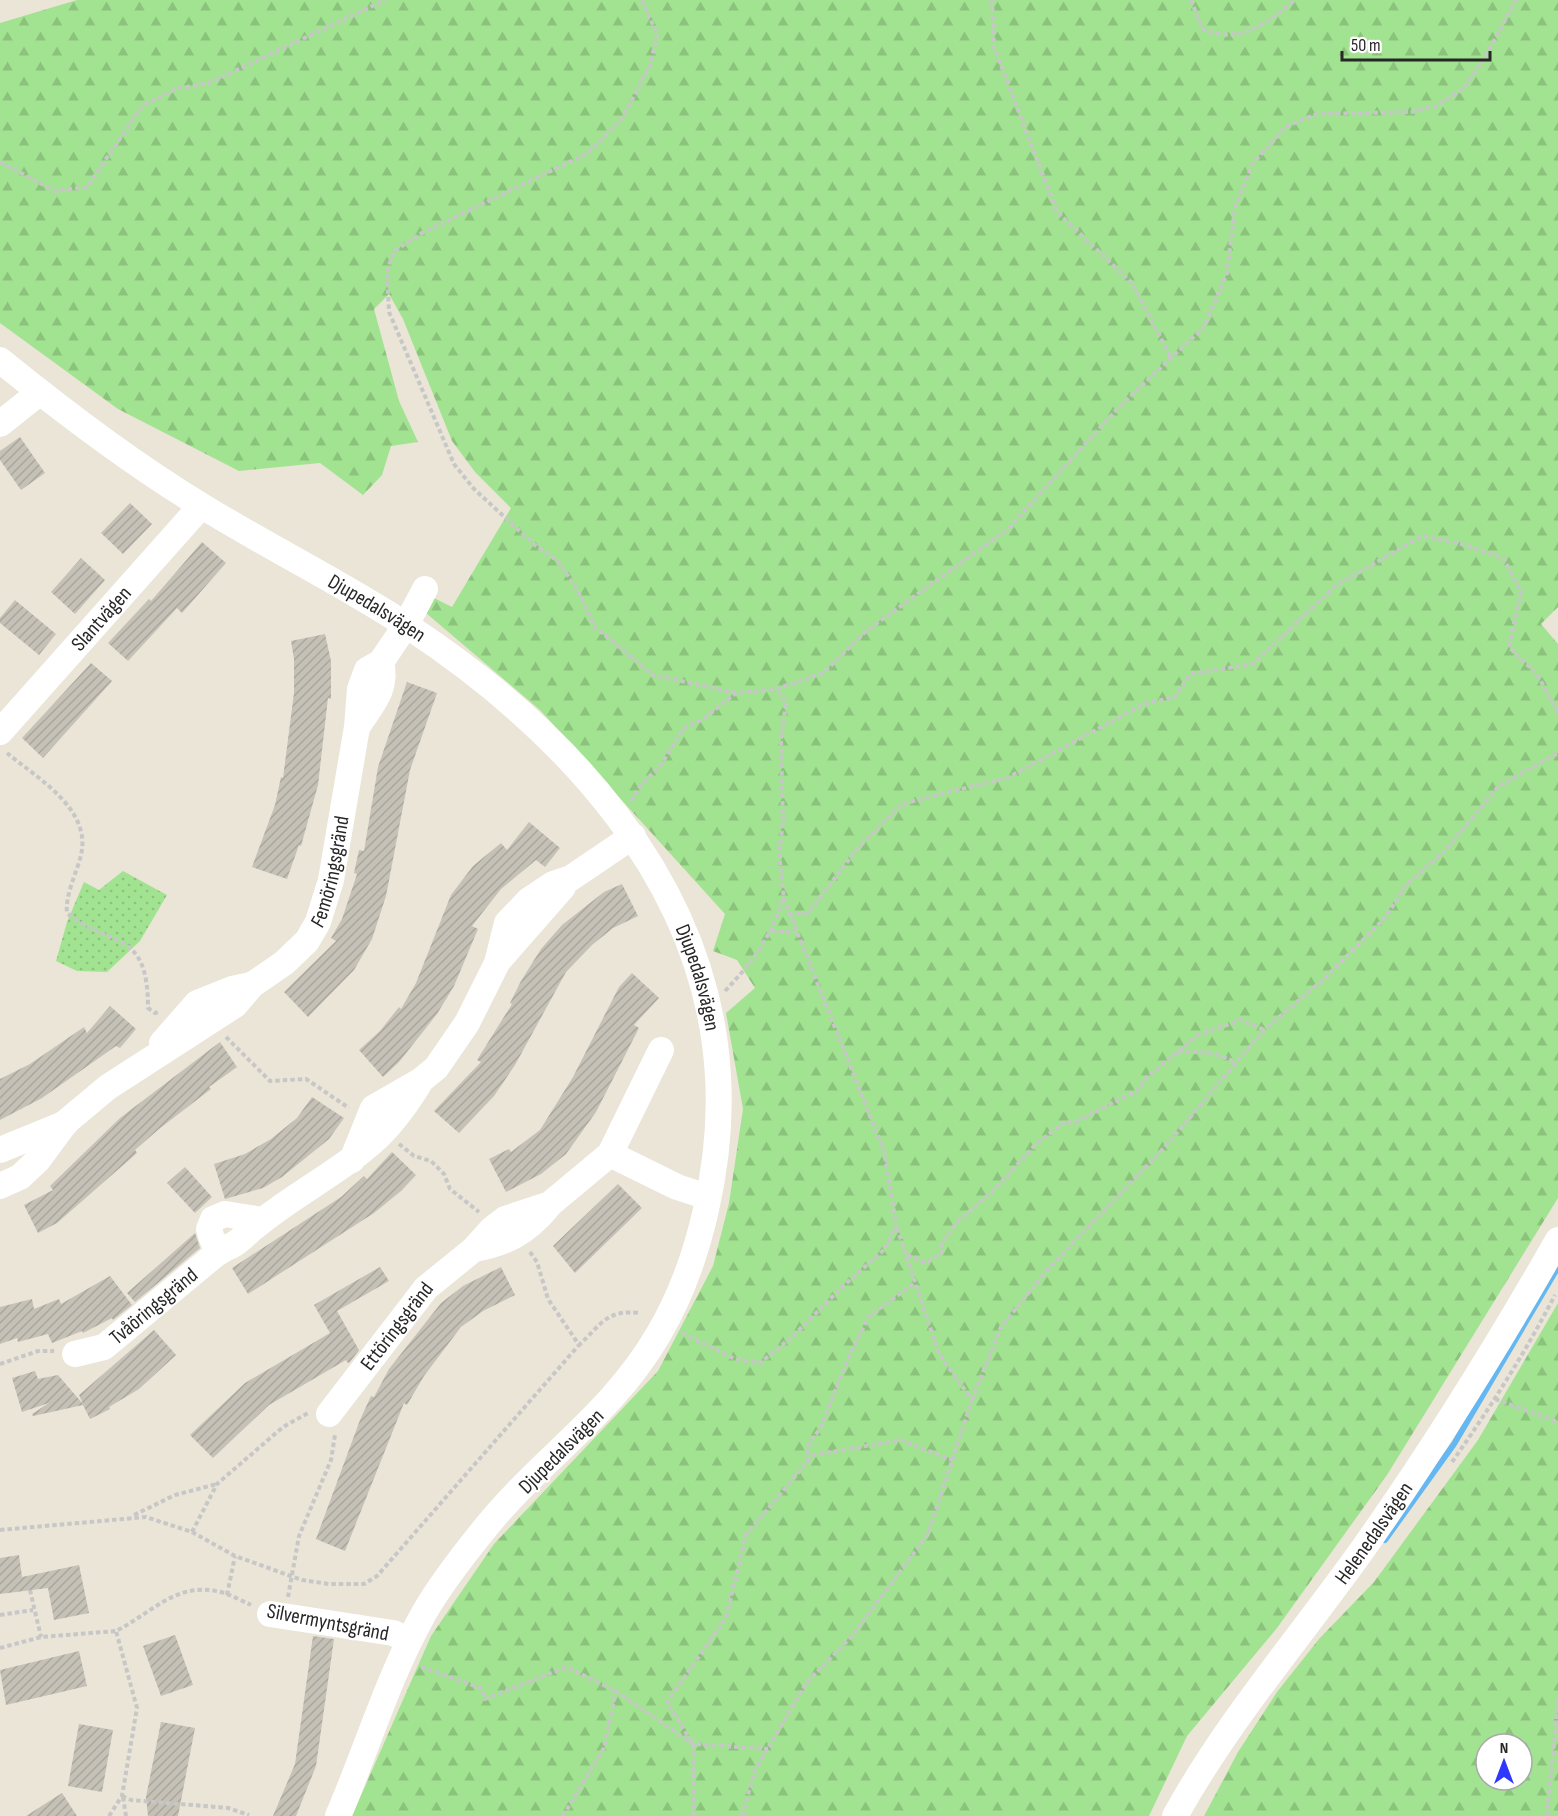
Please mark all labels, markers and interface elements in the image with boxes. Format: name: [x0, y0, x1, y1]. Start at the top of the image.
scale bar: [1342, 24, 1490, 62]
text: 50 m: [1351, 35, 1381, 56]
street label: Djupedalsvägen: [324, 569, 430, 648]
street label: Slantvägen: [66, 581, 137, 656]
street label: Femöringsgränd: [306, 814, 355, 932]
street label: Djupedalsvägen: [670, 921, 725, 1033]
street label: Tvåöringsgränd: [105, 1263, 203, 1350]
street label: Ettöringsgränd: [355, 1277, 439, 1375]
street label: Djupedalsvägen: [514, 1404, 609, 1499]
street label: Helenedalsvägen: [1330, 1477, 1418, 1589]
street label: Silvermyntsgränd: [265, 1598, 391, 1647]
north arrow: [1474, 1732, 1534, 1792]
text: N: [1500, 1739, 1508, 1758]

